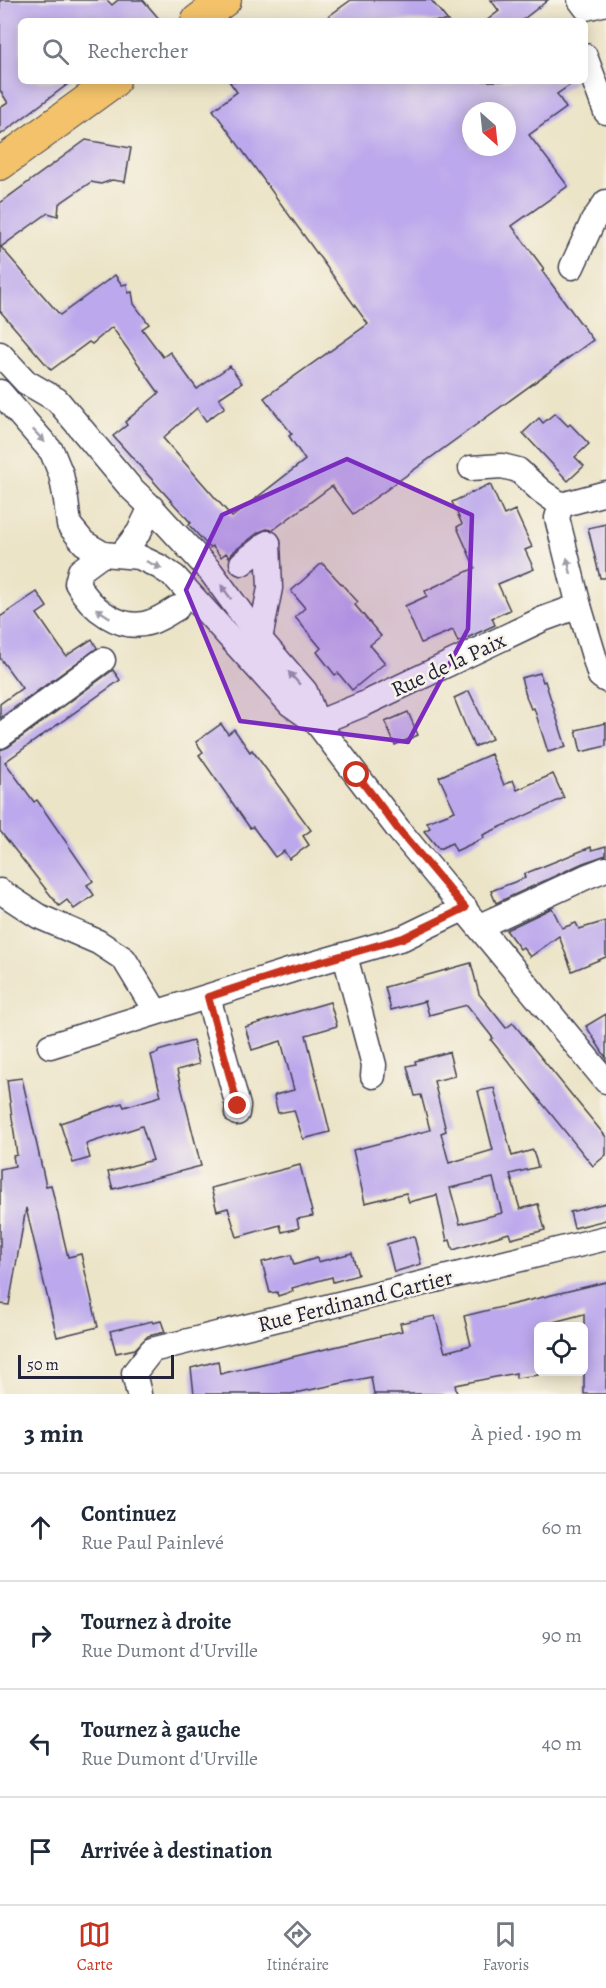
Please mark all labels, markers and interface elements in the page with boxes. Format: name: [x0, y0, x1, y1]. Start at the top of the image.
search box: [18, 18, 588, 84]
icon: search: [39, 35, 72, 68]
text: Rechercher: [87, 36, 188, 66]
north arrow: [462, 102, 516, 156]
one-way arrow: [32, 428, 45, 443]
one-way arrow: [564, 557, 573, 575]
one-way arrow: [146, 560, 163, 569]
one-way arrow: [220, 585, 232, 601]
one-way arrow: [95, 608, 112, 619]
street label: Rue de la Paix: [386, 625, 511, 705]
one-way arrow: [288, 671, 301, 686]
route start: [343, 761, 369, 787]
route end: [224, 1092, 250, 1118]
street label: Rue Ferdinand Cartier: [255, 1262, 456, 1340]
map controls: [534, 1322, 588, 1376]
button: locate: [534, 1322, 588, 1376]
scale bar: [18, 1352, 174, 1380]
text: 50 m: [27, 1354, 59, 1376]
text: 3 min: [24, 1416, 84, 1451]
text: À pied · 190 m: [471, 1420, 582, 1447]
text: Continuez: [81, 1499, 176, 1529]
icon: ahead: [24, 1511, 57, 1544]
text: 60 m: [542, 1514, 582, 1541]
text: Rue Paul Painlevé: [81, 1529, 224, 1556]
text: Tournez à droite: [81, 1607, 232, 1637]
icon: right: [24, 1619, 57, 1652]
text: 90 m: [542, 1622, 582, 1649]
text: Rue Dumont d'Urville: [81, 1637, 258, 1664]
text: Tournez à gauche: [81, 1715, 241, 1745]
icon: left: [24, 1727, 57, 1760]
text: 40 m: [542, 1730, 582, 1757]
text: Rue Dumont d'Urville: [81, 1745, 258, 1772]
icon: arrive: [24, 1835, 57, 1868]
text: Arrivée à destination: [81, 1836, 272, 1866]
tab: Carte: [77, 1918, 113, 1976]
tab: Itinéraire: [266, 1918, 329, 1976]
tab: Favoris: [483, 1918, 529, 1976]

